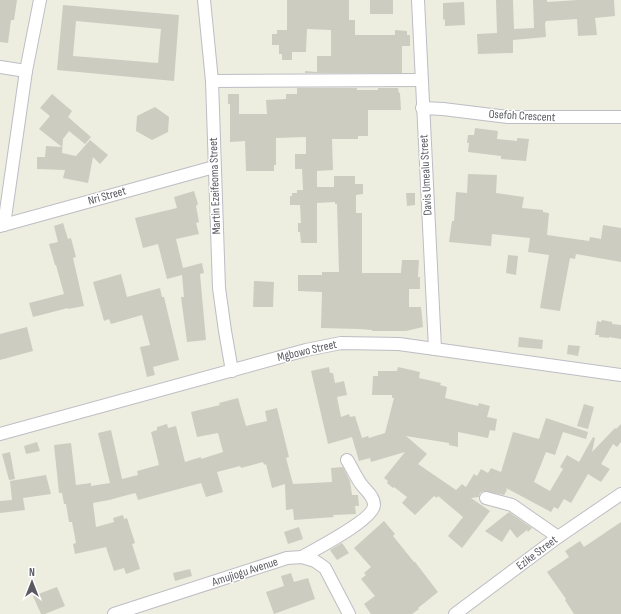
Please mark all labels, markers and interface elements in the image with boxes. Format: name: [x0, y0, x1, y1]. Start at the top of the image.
street label: Osefoh Crescent: [488, 107, 556, 125]
street label: Davis Umealu Street: [416, 134, 436, 216]
street label: Martin Ezeifeoma Street: [206, 137, 224, 235]
street label: Nri Street: [86, 183, 128, 209]
street label: Mgbowo Street: [276, 337, 339, 365]
street label: Ezike Street: [513, 532, 561, 573]
street label: Amujiogu Avenue: [209, 554, 280, 590]
north arrow: [12, 562, 52, 602]
text: N: [29, 566, 35, 579]

